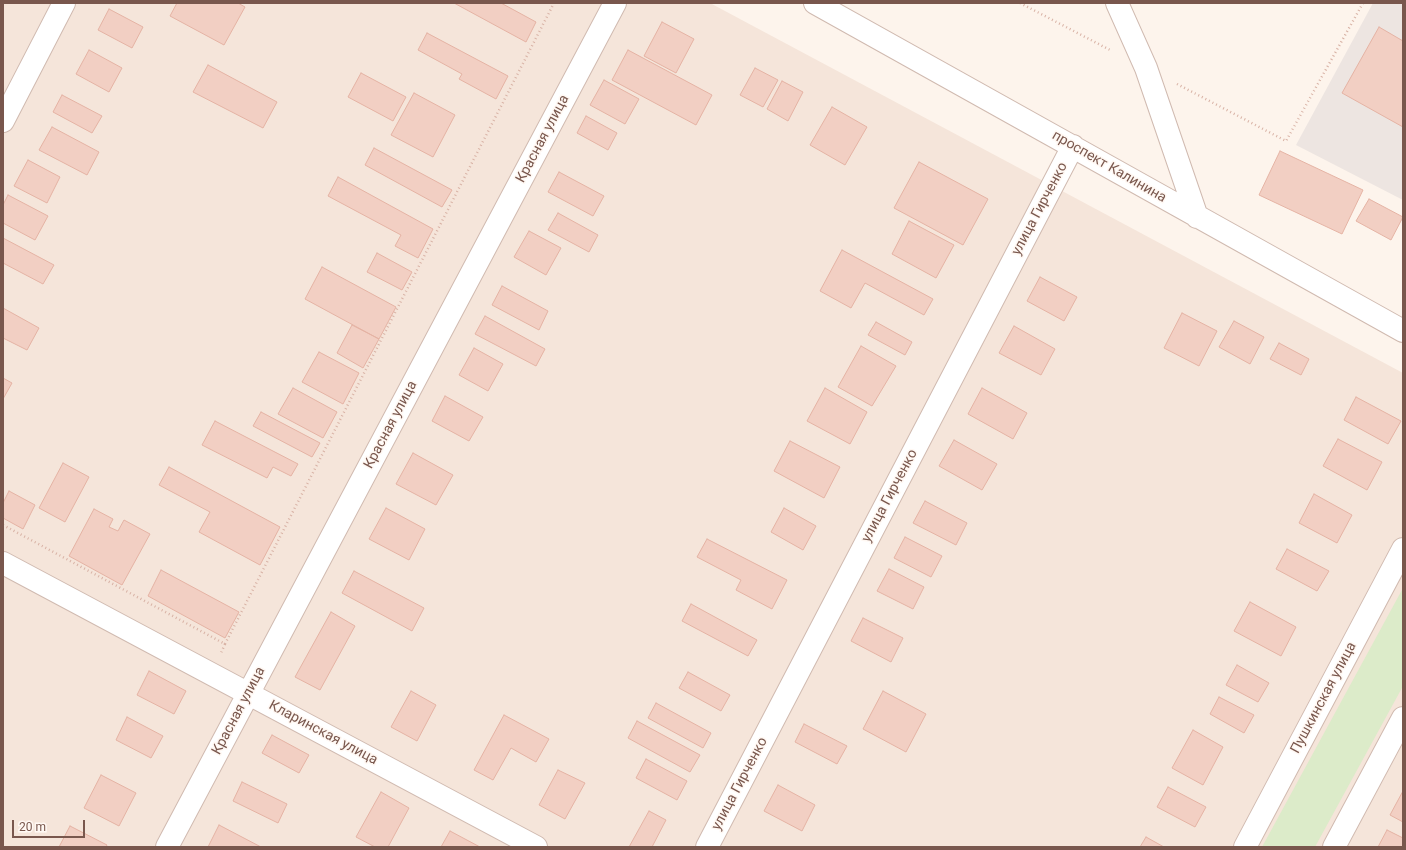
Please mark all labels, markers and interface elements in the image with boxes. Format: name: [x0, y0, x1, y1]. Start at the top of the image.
street label: Красная улица: [513, 92, 573, 186]
street label: проспект Калинина: [1049, 127, 1169, 207]
street label: улица Гирченко: [1008, 160, 1072, 258]
street label: Красная улица: [361, 378, 421, 472]
street label: улица Гирченко: [858, 447, 922, 545]
street label: Пушкинская улица: [1288, 639, 1360, 757]
street label: Красная улица: [209, 664, 269, 758]
street label: Кларинская улица: [266, 697, 380, 769]
street label: улица Гирченко: [708, 735, 772, 833]
scale bar: [14, 812, 87, 838]
text: 20 m: [19, 820, 46, 834]

